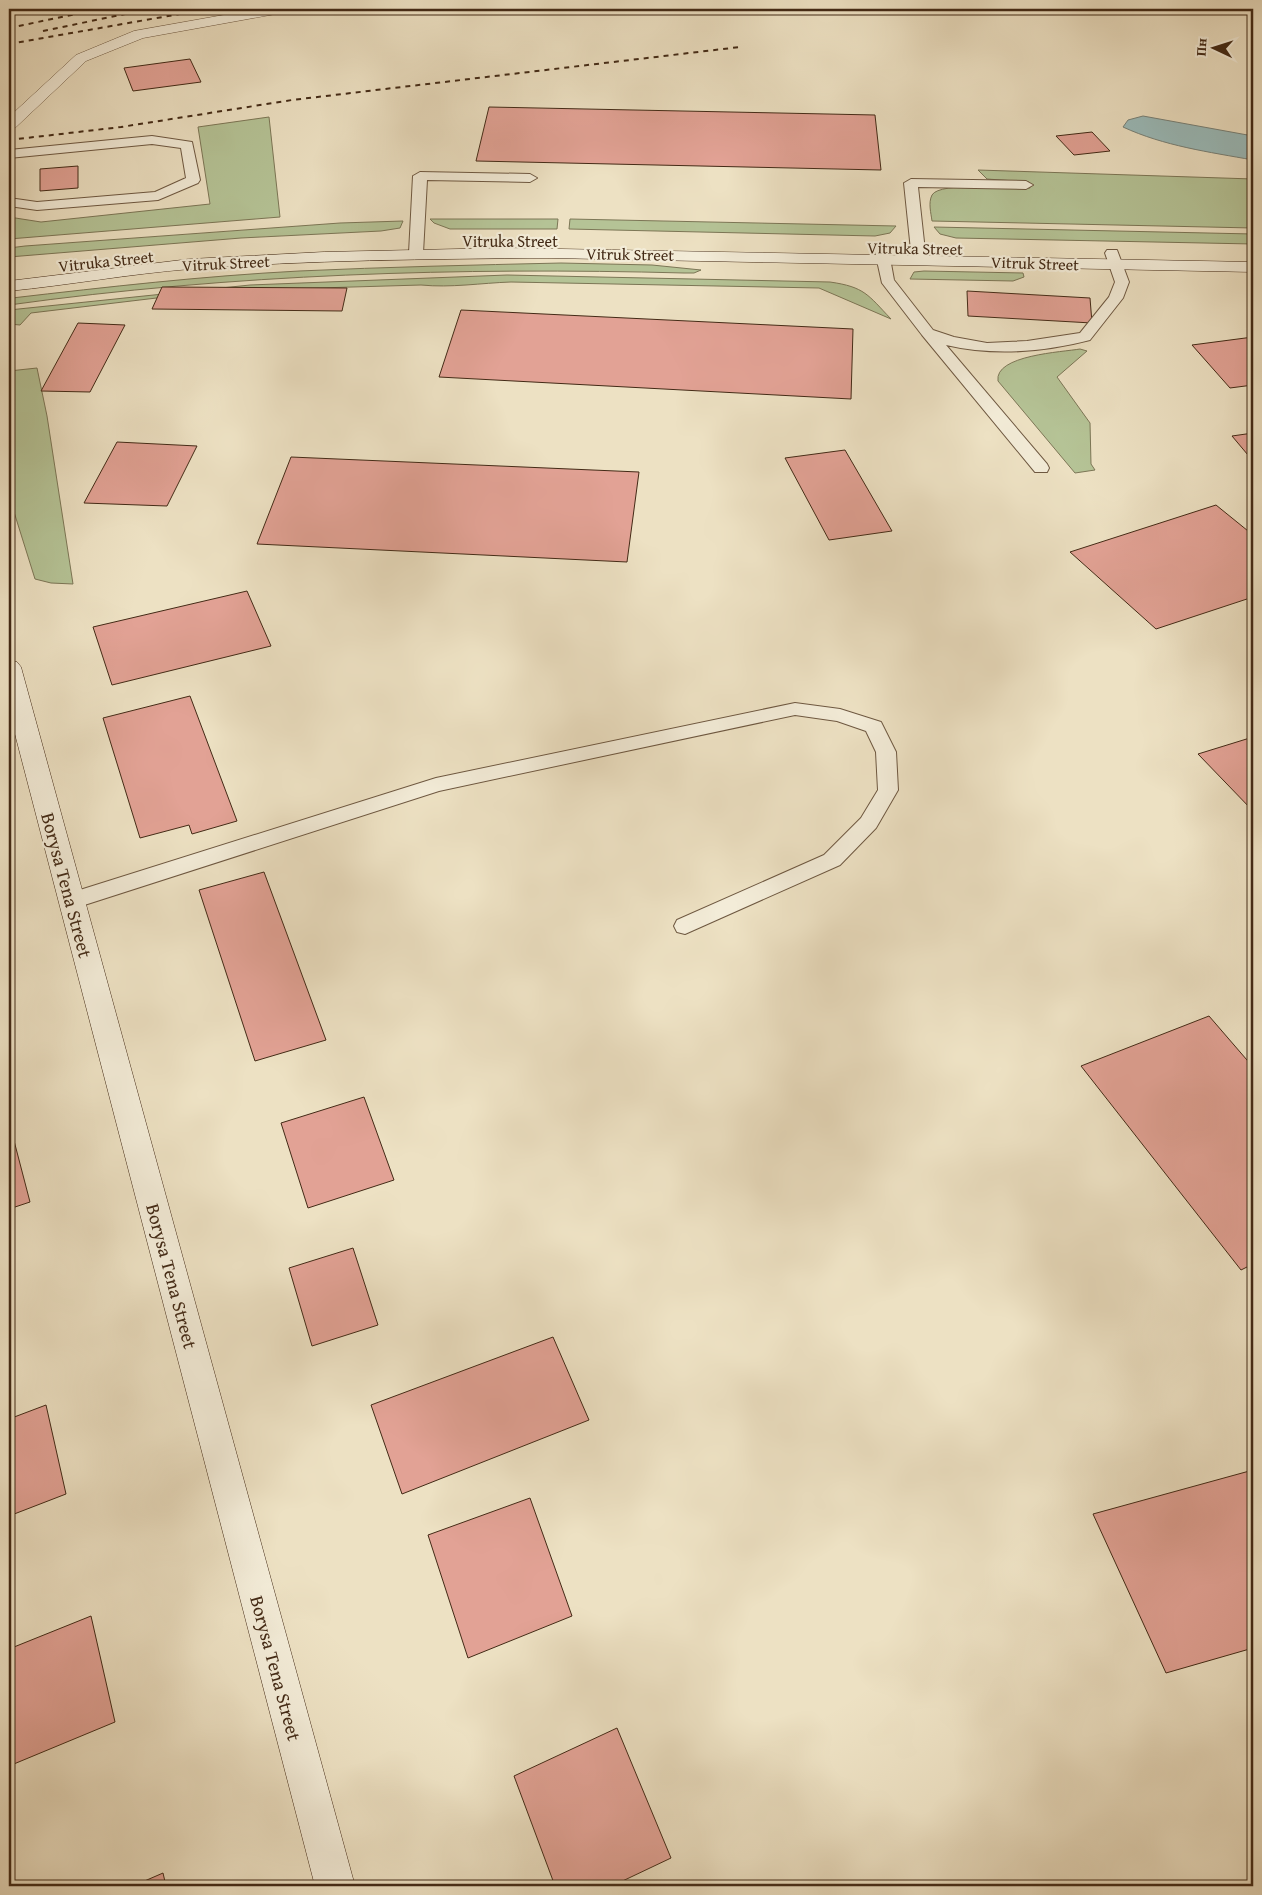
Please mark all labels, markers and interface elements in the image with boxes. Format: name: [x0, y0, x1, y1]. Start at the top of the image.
north arrow: [1190, 22, 1240, 72]
text: Пн: [1190, 37, 1212, 57]
street label: Vitruka Street: [462, 229, 558, 253]
street label: Vitruka Street: [867, 235, 963, 261]
street label: Vitruk Street: [586, 241, 675, 267]
street label: Vitruka Street: [57, 244, 155, 278]
street label: Vitruk Street: [181, 249, 271, 277]
street label: Vitruk Street: [991, 249, 1080, 277]
street label: Borysa Tena Street: [34, 809, 100, 961]
street label: Borysa Tena Street: [139, 1200, 205, 1352]
street label: Borysa Tena Street: [243, 1592, 309, 1744]

